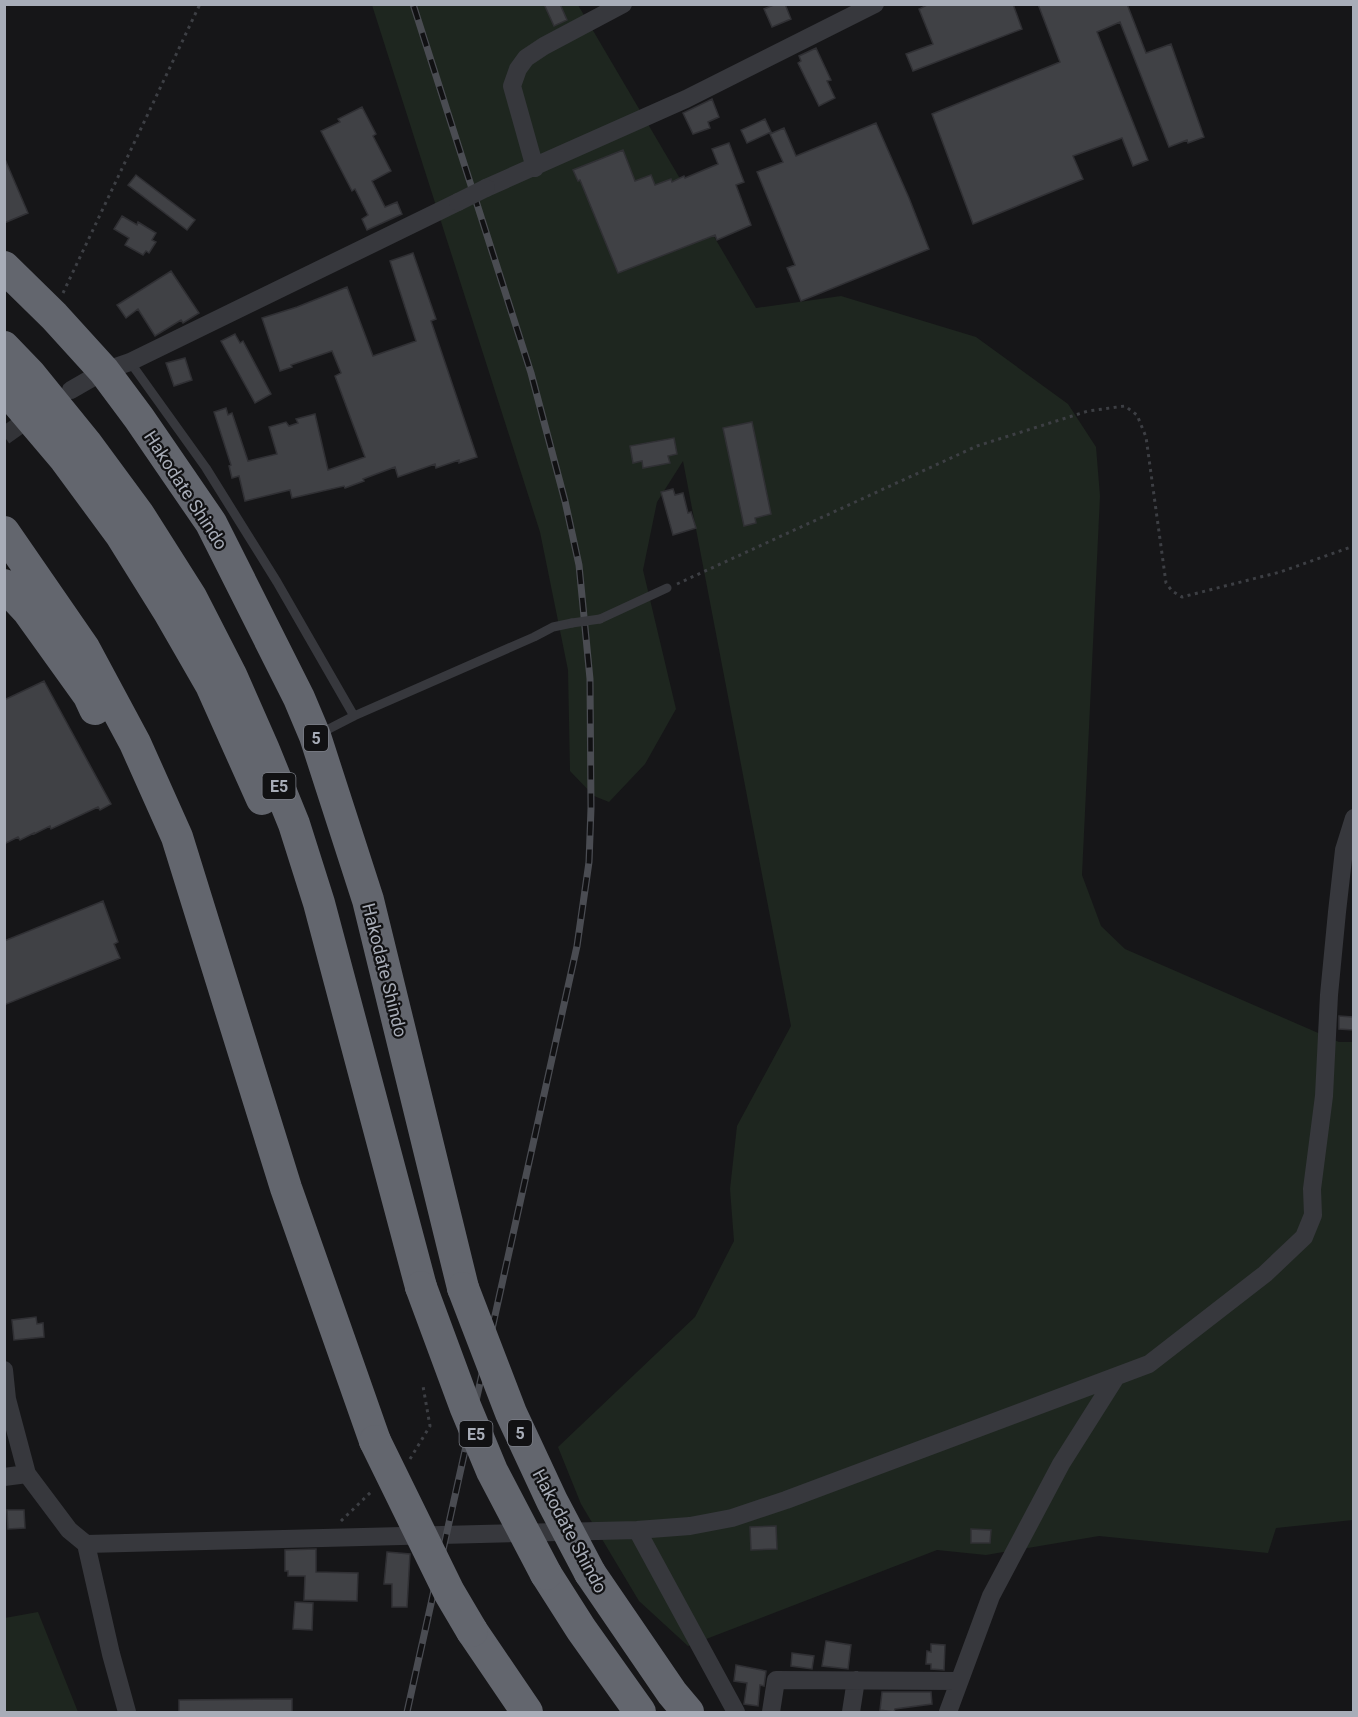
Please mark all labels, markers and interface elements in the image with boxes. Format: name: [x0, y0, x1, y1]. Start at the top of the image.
street label: Hakodate Shindo: [140, 427, 232, 553]
road number: 5: [304, 725, 328, 751]
road number: E5: [262, 773, 296, 799]
street label: Hakodate Shindo: [358, 901, 412, 1039]
road number: 5: [508, 1420, 532, 1446]
road number: E5: [460, 1421, 492, 1447]
street label: Hakodate Shindo: [529, 1465, 611, 1597]

